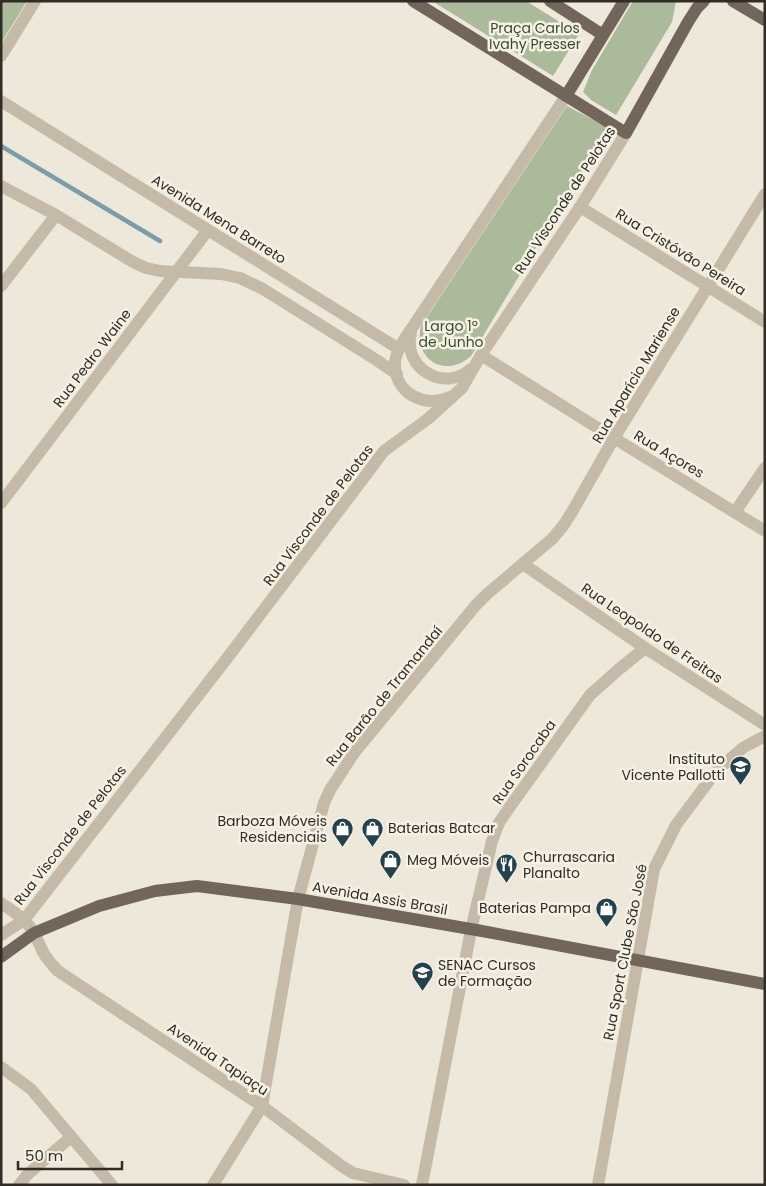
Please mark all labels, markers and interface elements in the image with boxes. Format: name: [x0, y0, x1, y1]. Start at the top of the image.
park label: Praça Carlos Ivahy Presser: [489, 18, 581, 54]
street label: Rua Visconde de Pelotas: [510, 122, 620, 278]
street label: Avenida Mena Barreto: [148, 169, 290, 269]
street label: Rua Cristóvão Pereira: [612, 204, 750, 300]
street label: Rua Aparício Mariense: [587, 303, 685, 447]
street label: Rua Pedro Waine: [48, 304, 136, 412]
park label: Largo 1º de Junho: [418, 316, 484, 352]
street label: Rua Açores: [630, 425, 708, 483]
street label: Rua Visconde de Pelotas: [258, 440, 378, 590]
street label: Rua Leopoldo de Freitas: [577, 578, 727, 688]
street label: Rua Barão de Tramandaí: [321, 621, 447, 770]
street label: Rua Sorocaba: [487, 716, 561, 808]
place label: Instituto Vicente Pallotti: [621, 749, 725, 785]
school or university icon: Instituto Vicente Pallotti: [729, 755, 753, 786]
street label: Rua Visconde de Pelotas: [9, 761, 131, 909]
place label: Barboza Móveis Residenciais: [217, 811, 327, 847]
shop icon: Baterias Batcar: [360, 816, 384, 847]
shop icon: Barboza Móveis Residenciais: [331, 817, 355, 848]
place label: Baterias Batcar: [388, 818, 495, 838]
place label: Churrascaria Planalto: [523, 847, 615, 883]
shop icon: Meg Móveis: [379, 848, 403, 879]
place label: Meg Móveis: [407, 850, 489, 870]
restaurant icon: Churrascaria Planalto: [495, 853, 519, 884]
street label: Rua Sport Clube São José: [598, 862, 652, 1042]
street label: Avenida Assis Brasil: [311, 876, 449, 920]
shop icon: Baterias Pampa: [595, 896, 619, 927]
place label: Baterias Pampa: [479, 898, 591, 918]
place label: SENAC Cursos de Formação: [438, 955, 536, 991]
school or university icon: SENAC Cursos de Formação: [410, 961, 434, 992]
street label: Avenida Tapiaçu: [164, 1018, 272, 1100]
scale bar: [18, 1138, 121, 1170]
text: 50 m: [25, 1145, 63, 1166]

